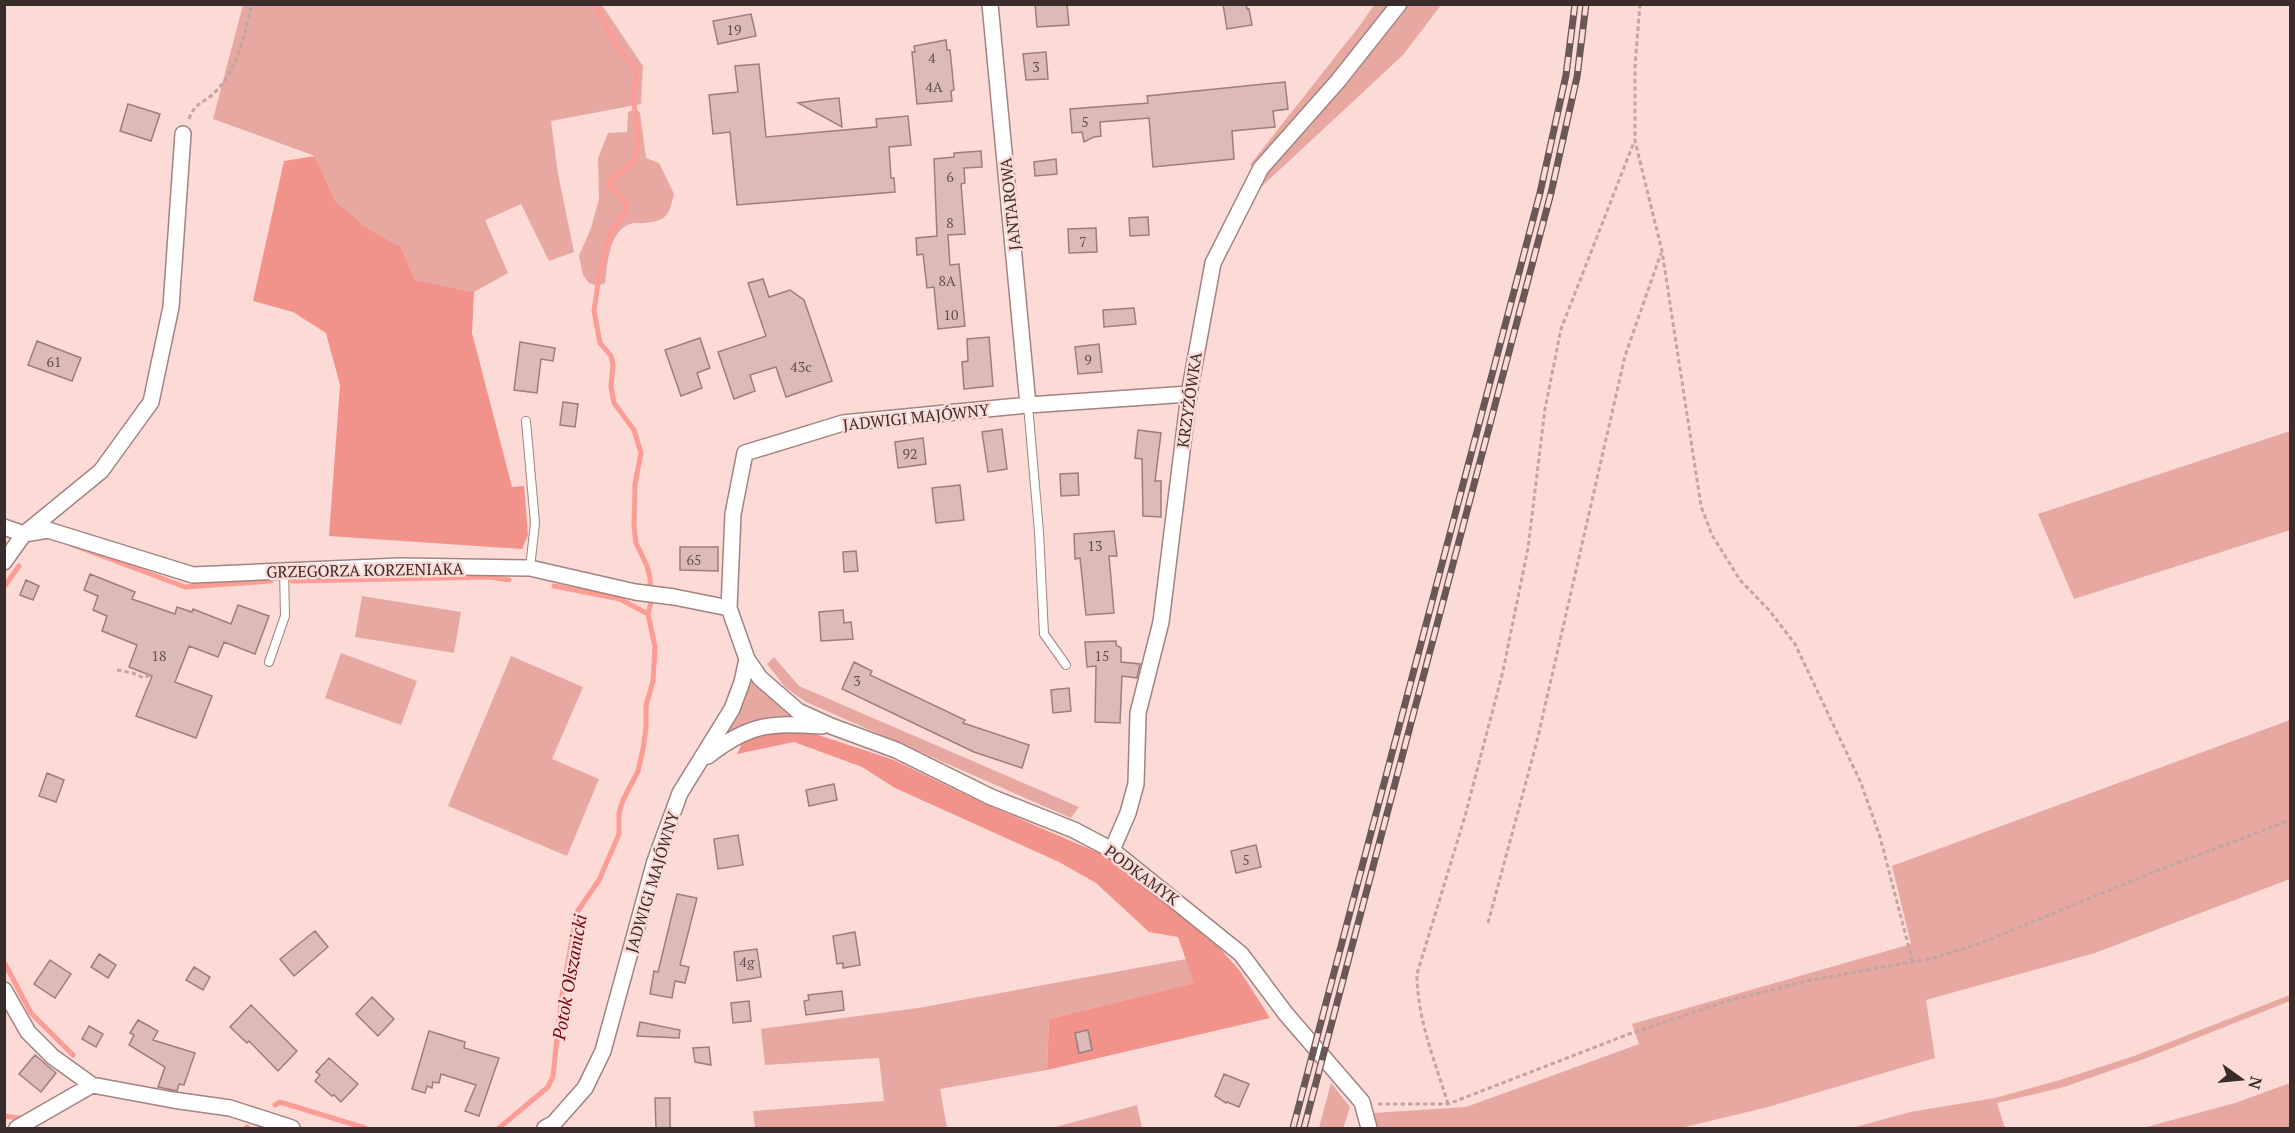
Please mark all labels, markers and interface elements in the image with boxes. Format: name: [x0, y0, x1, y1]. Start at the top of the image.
house number: 19: [727, 20, 741, 39]
house number: 4: [928, 48, 936, 67]
house number: 3: [1032, 57, 1040, 76]
house number: 4A: [925, 77, 943, 96]
house number: 5: [1081, 112, 1089, 131]
street label: JANTAROWA: [994, 157, 1026, 251]
house number: 6: [946, 167, 954, 186]
house number: 8: [946, 213, 954, 232]
house number: 7: [1079, 232, 1087, 251]
house number: 8A: [938, 271, 956, 290]
house number: 10: [944, 305, 958, 324]
house number: 9: [1084, 350, 1092, 369]
street label: KRZYŻÓWKA: [1171, 351, 1207, 449]
house number: 61: [47, 352, 61, 371]
house number: 43c: [790, 357, 812, 376]
street label: JADWIGI MAJÓWNY: [842, 398, 991, 436]
house number: 92: [903, 444, 917, 463]
house number: 13: [1088, 536, 1102, 555]
house number: 65: [687, 550, 701, 569]
street label: GRZEGORZA KORZENIAKA: [266, 557, 464, 583]
house number: 18: [152, 646, 166, 665]
house number: 15: [1095, 646, 1109, 665]
house number: 3: [853, 671, 861, 690]
street label: JADWIGI MAJÓWNY: [620, 808, 684, 955]
street label: PODKAMYK: [1100, 840, 1184, 911]
house number: 5: [1242, 850, 1250, 869]
water label: Potok Olszanicki: [546, 912, 592, 1043]
house number: 4g: [740, 952, 755, 971]
north arrow: [2211, 1049, 2271, 1109]
text: N: [2243, 1074, 2268, 1092]

